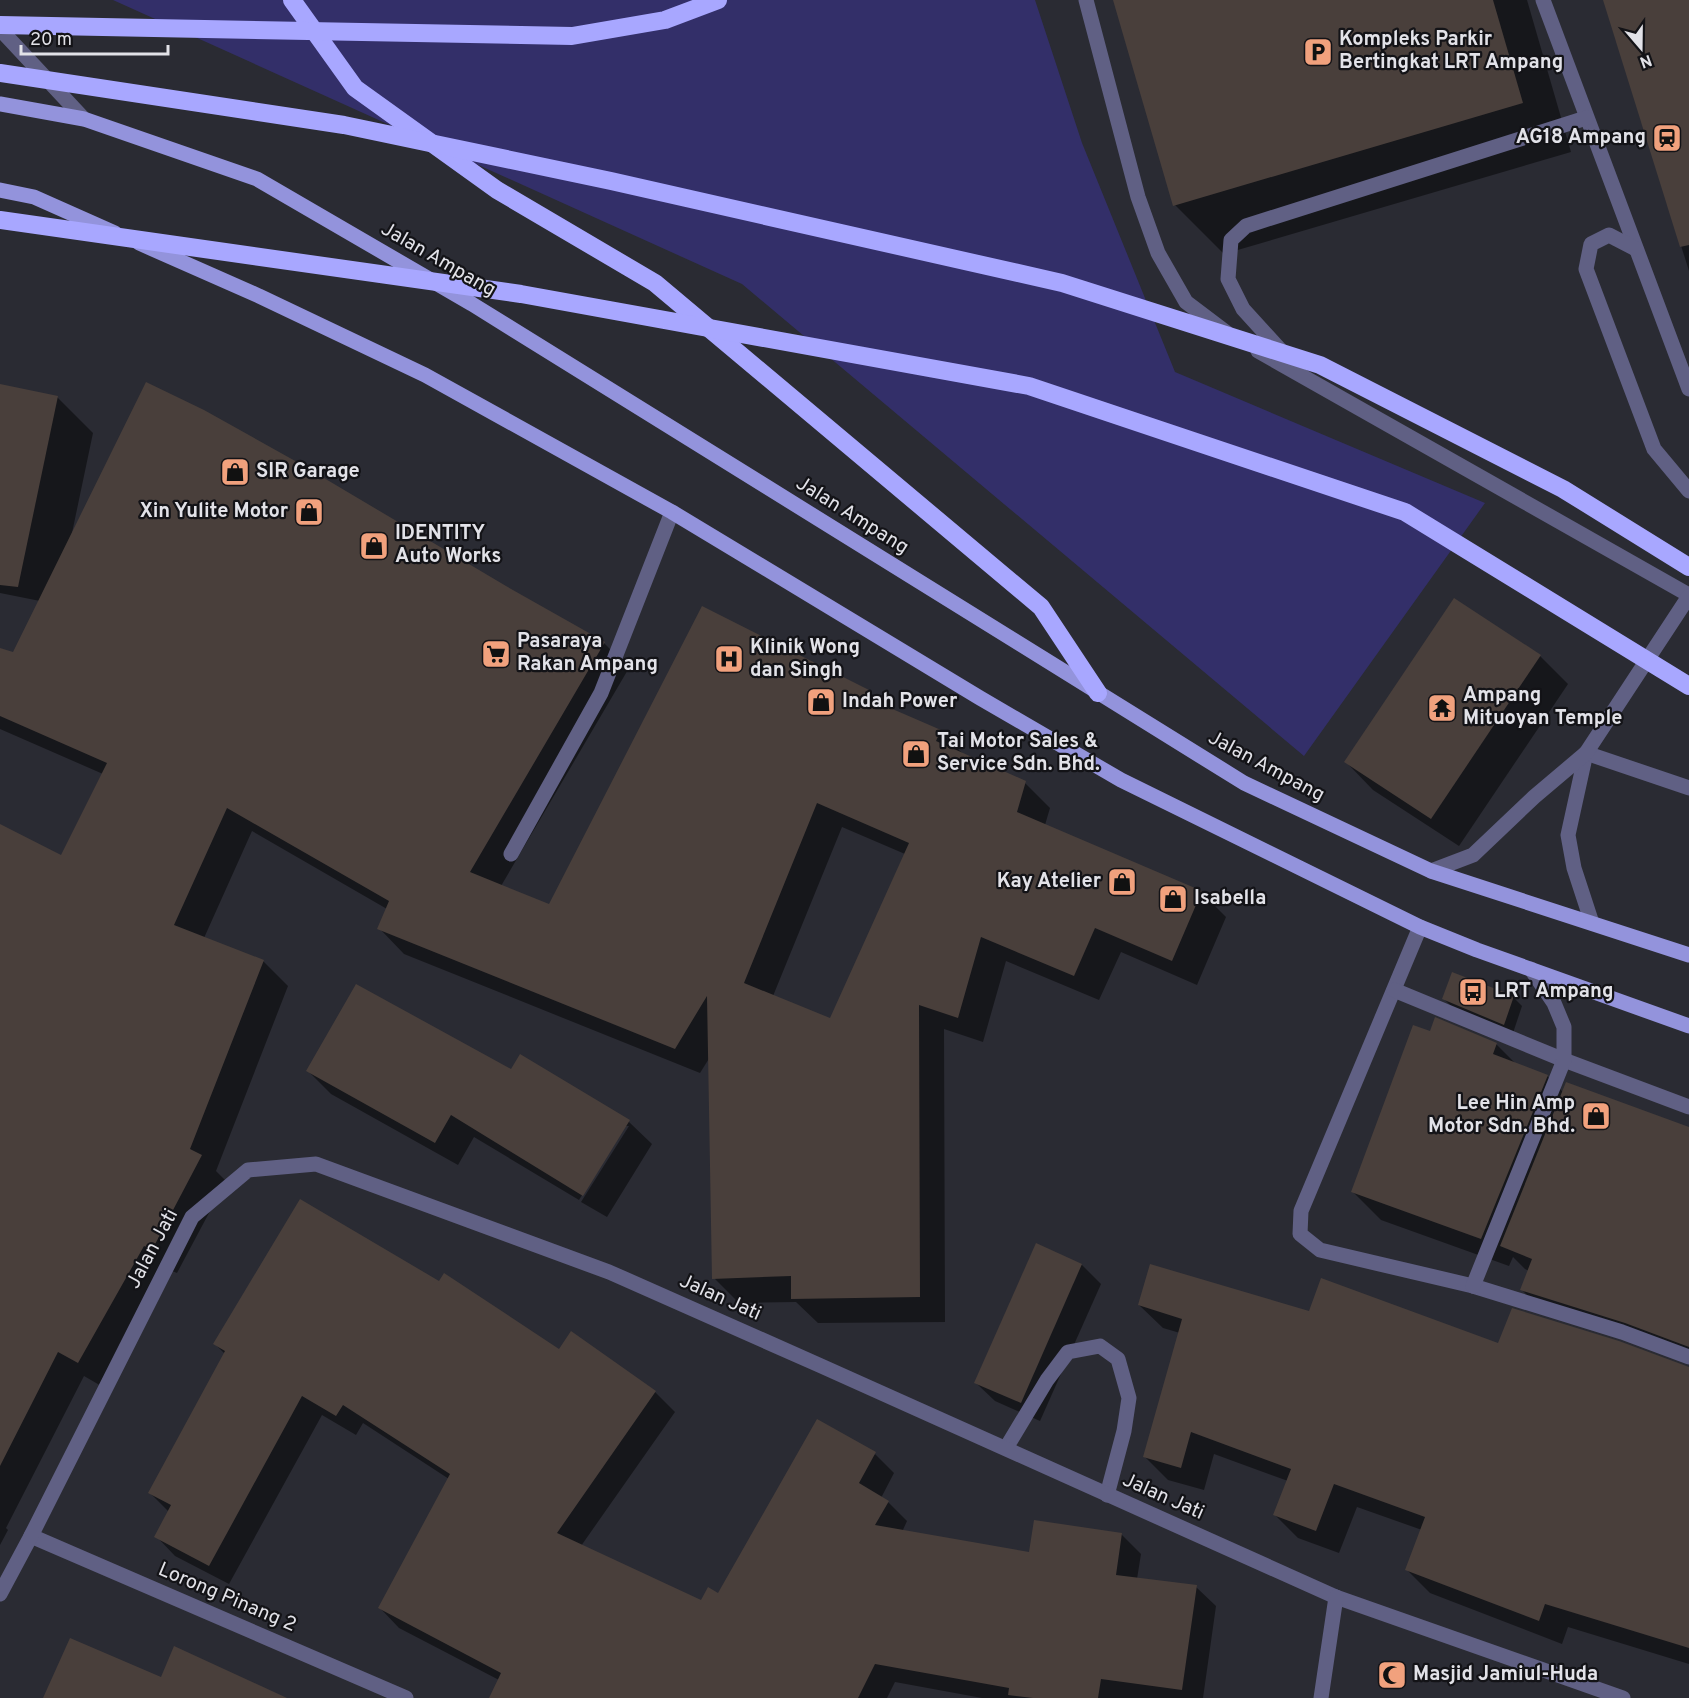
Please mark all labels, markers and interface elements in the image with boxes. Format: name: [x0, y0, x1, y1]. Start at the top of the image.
scale bar: [21, 18, 168, 56]
north arrow: [1611, 18, 1671, 78]
place label: Kompleks Parkir Bertingkat LRT Ampang: [1339, 27, 1563, 76]
text: 20 m: [30, 29, 72, 52]
parking icon: Kompleks Parkir Bertingkat LRT Ampang: [1302, 36, 1334, 68]
text: N: [1637, 49, 1654, 72]
station icon: AG18 Ampang: [1651, 122, 1683, 154]
place label: AG18 Ampang: [1516, 125, 1646, 151]
street label: Jalan Ampang: [376, 217, 500, 303]
shop icon: SIR Garage: [219, 456, 251, 488]
place label: SIR Garage: [256, 459, 360, 485]
street label: Jalan Ampang: [791, 471, 913, 561]
shop icon: Xin Yulite Motor: [293, 496, 325, 528]
place label: Xin Yulite Motor: [139, 499, 289, 525]
place label: IDENTITY Auto Works: [395, 521, 501, 570]
shop icon: IDENTITY Auto Works: [358, 530, 390, 562]
place label: Pasaraya Rakan Ampang: [517, 629, 658, 678]
place label: Klinik Wong dan Singh: [750, 635, 860, 684]
supermarket icon: Pasaraya Rakan Ampang: [480, 638, 512, 670]
hospital icon: Klinik Wong dan Singh: [713, 643, 745, 675]
place label: Ampang Mituoyan Temple: [1463, 683, 1622, 732]
shop icon: Indah Power: [805, 686, 837, 718]
place label: Indah Power: [842, 689, 958, 715]
temple icon: Ampang Mituoyan Temple: [1426, 692, 1458, 724]
street label: Jalan Ampang: [1203, 725, 1329, 809]
place label: Tai Motor Sales & Service Sdn. Bhd.: [937, 729, 1100, 778]
shop icon: Tai Motor Sales & Service Sdn. Bhd.: [900, 738, 932, 770]
shop icon: Kay Atelier: [1106, 866, 1138, 898]
place label: Kay Atelier: [997, 869, 1102, 895]
shop icon: Isabella: [1157, 883, 1189, 915]
place label: Isabella: [1194, 886, 1266, 912]
bus stop icon: LRT Ampang: [1457, 976, 1489, 1008]
place label: LRT Ampang: [1494, 979, 1614, 1005]
place label: Lee Hin Amp Motor Sdn. Bhd.: [1428, 1091, 1575, 1140]
shop icon: Lee Hin Amp Motor Sdn. Bhd.: [1580, 1100, 1612, 1132]
street label: Jalan Jati: [121, 1205, 185, 1293]
street label: Jalan Jati: [675, 1268, 765, 1328]
street label: Jalan Jati: [1118, 1467, 1208, 1527]
street label: Lorong Pinang 2: [154, 1557, 300, 1639]
mosque icon: Masjid Jamiul-Huda: [1376, 1659, 1408, 1691]
place label: Masjid Jamiul-Huda: [1413, 1662, 1598, 1688]

